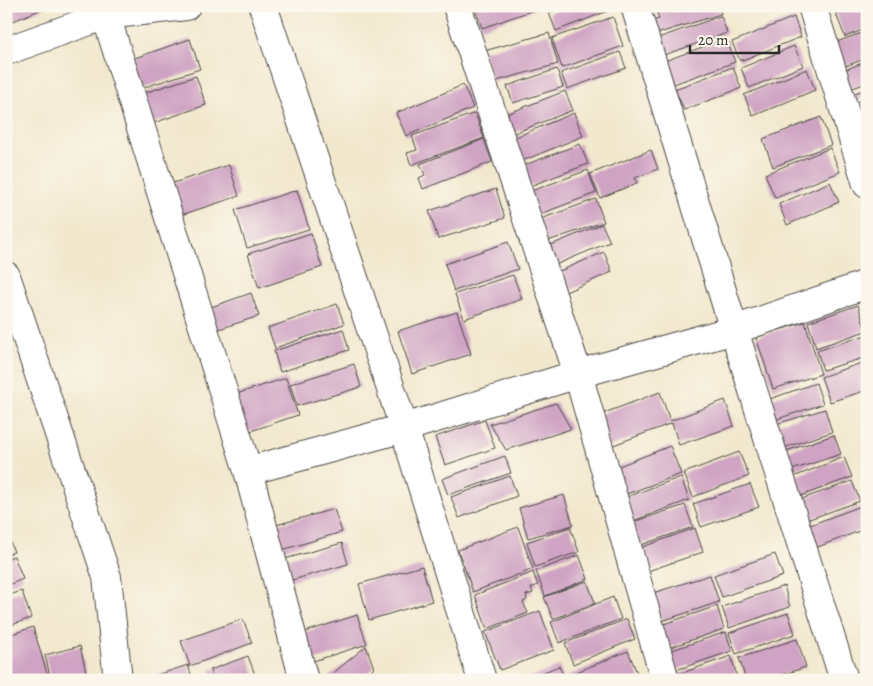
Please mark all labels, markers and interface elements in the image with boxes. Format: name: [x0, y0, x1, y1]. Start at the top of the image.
scale bar: [690, 22, 779, 54]
text: 20 m: [698, 30, 729, 50]

